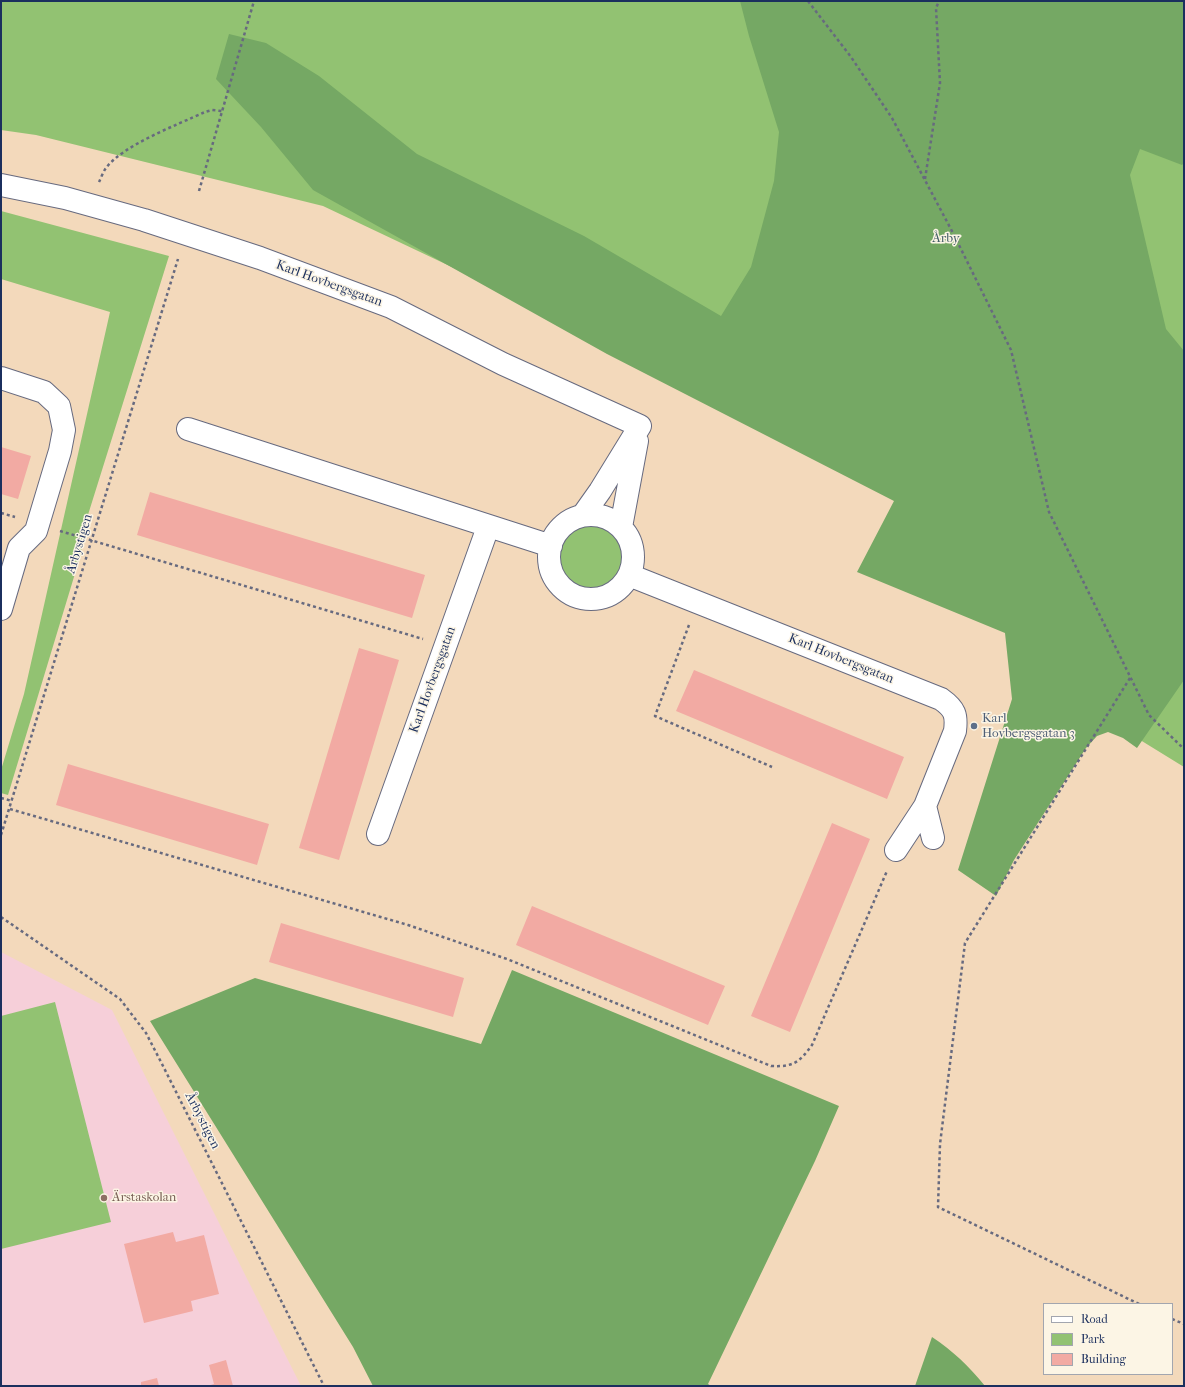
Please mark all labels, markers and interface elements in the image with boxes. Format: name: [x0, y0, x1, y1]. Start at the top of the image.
park label: Årby: [932, 231, 960, 247]
street label: Karl Hovbergsgatan: [274, 258, 384, 310]
street label: Årbystigen: [64, 512, 96, 576]
street label: Karl Hovbergsgatan: [407, 625, 459, 735]
street label: Karl Hovbergsgatan: [786, 631, 896, 687]
place label: Karl Hovbergsgatan 3: [982, 711, 1075, 742]
marker: Karl Hovbergsgatan 3: [969, 721, 979, 731]
street label: Årbystigen: [181, 1090, 223, 1152]
place label: Ärstaskolan: [112, 1190, 176, 1206]
marker: Ärstaskolan: [99, 1193, 109, 1203]
legend: [1043, 1303, 1173, 1375]
text: Road: [1081, 1312, 1108, 1326]
text: Park: [1081, 1332, 1105, 1346]
text: Building: [1081, 1352, 1126, 1366]

